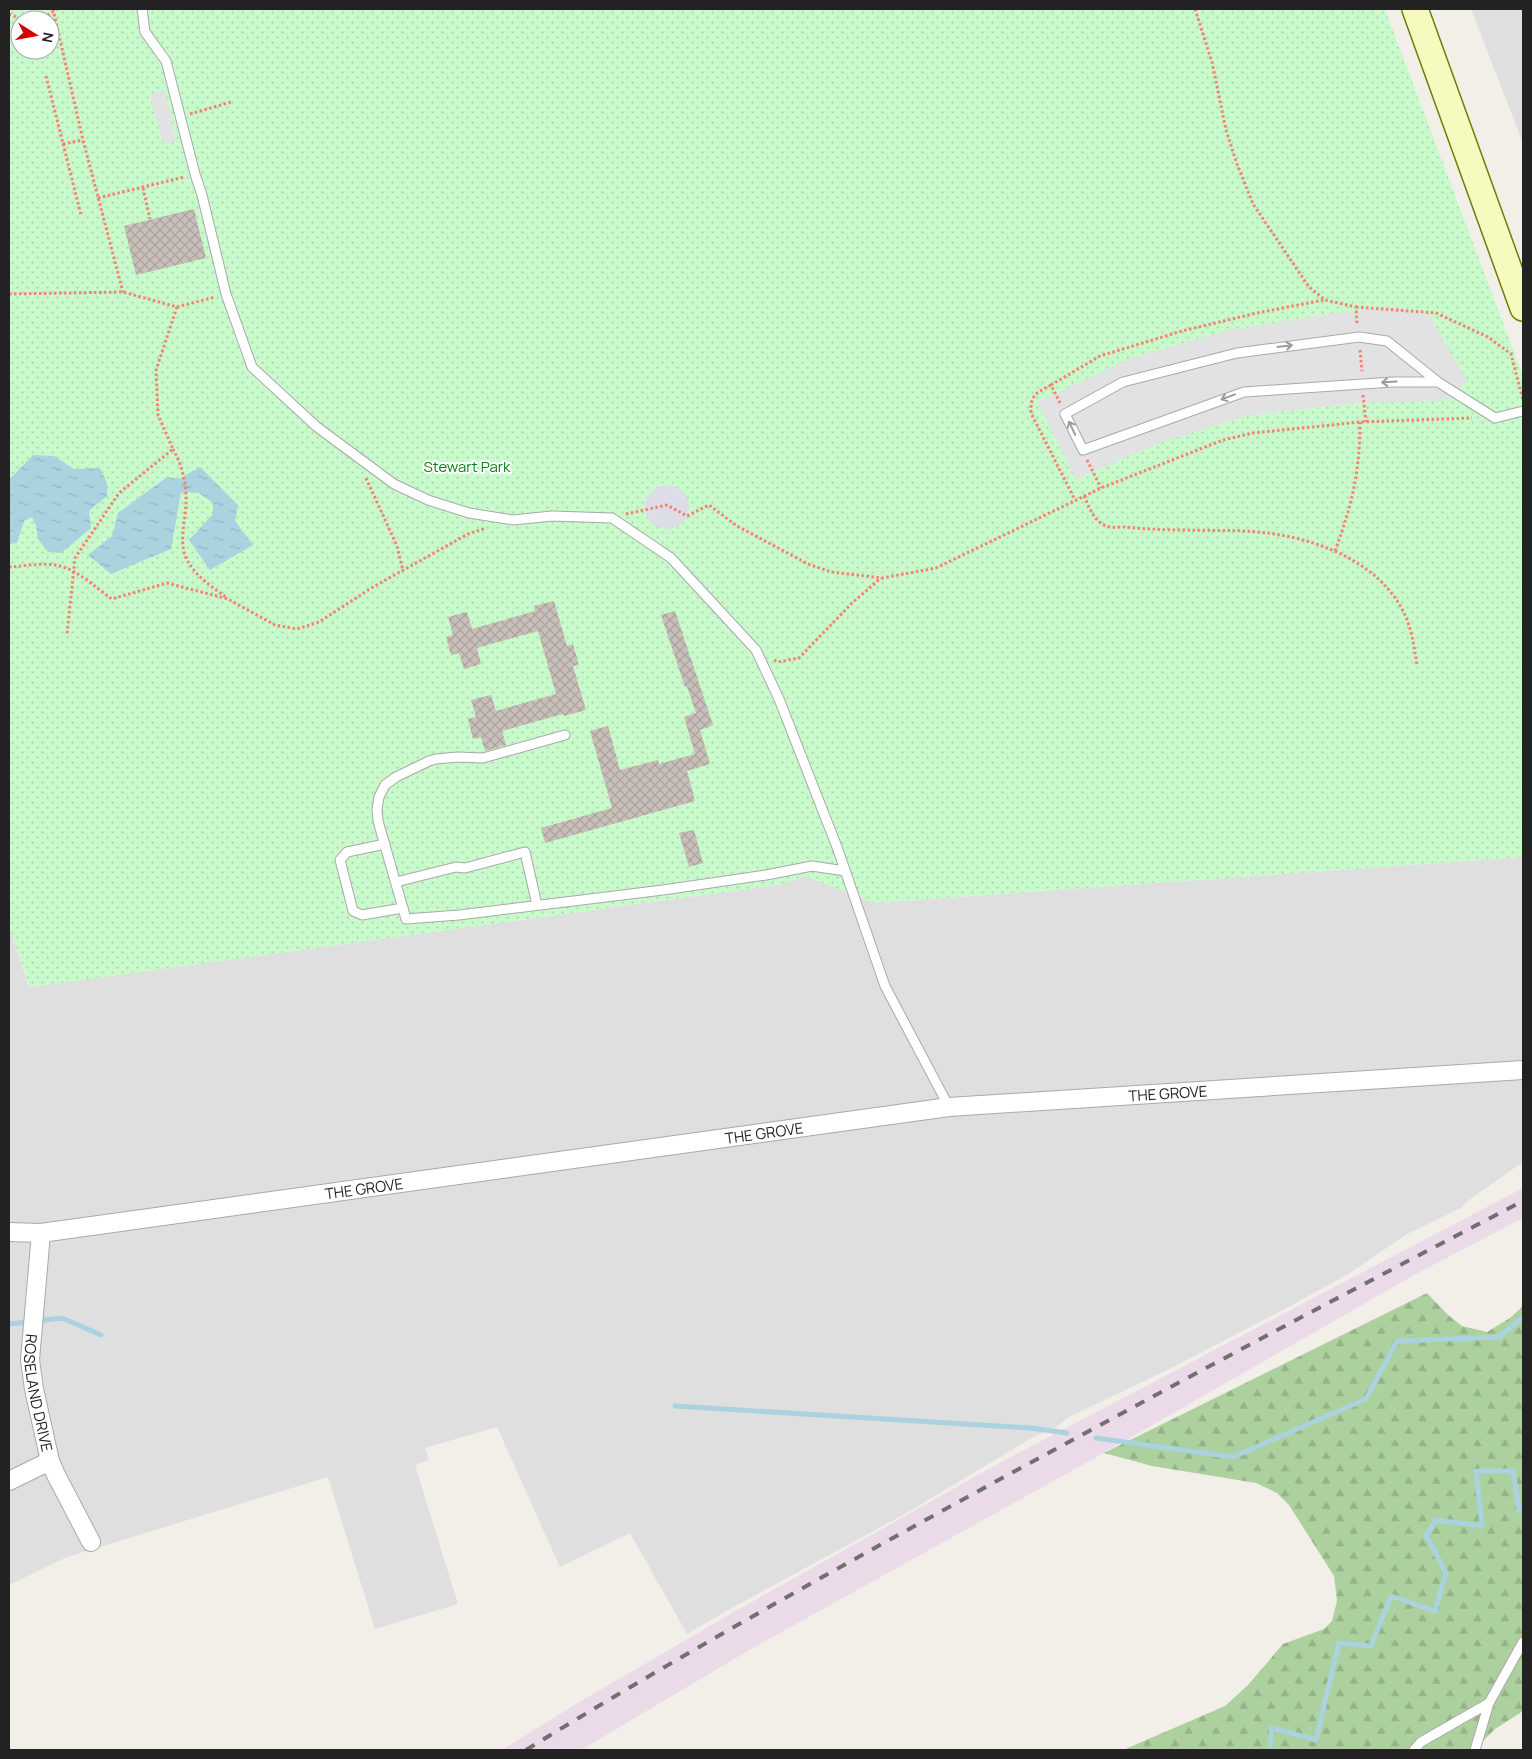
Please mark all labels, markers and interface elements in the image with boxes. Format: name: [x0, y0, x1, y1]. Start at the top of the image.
north arrow: [10, 10, 60, 60]
text: N: [38, 31, 59, 44]
one-way arrow: [1277, 341, 1293, 351]
one-way arrow: [1381, 378, 1397, 387]
one-way arrow: [1221, 393, 1236, 402]
one-way arrow: [1067, 421, 1076, 436]
park label: Stewart Park: [423, 456, 511, 477]
street label: THE GROVE: [1128, 1080, 1208, 1106]
street label: THE GROVE: [724, 1117, 805, 1148]
street label: THE GROVE: [323, 1172, 404, 1204]
street label: ROSELAND DRIVE: [19, 1333, 58, 1454]

